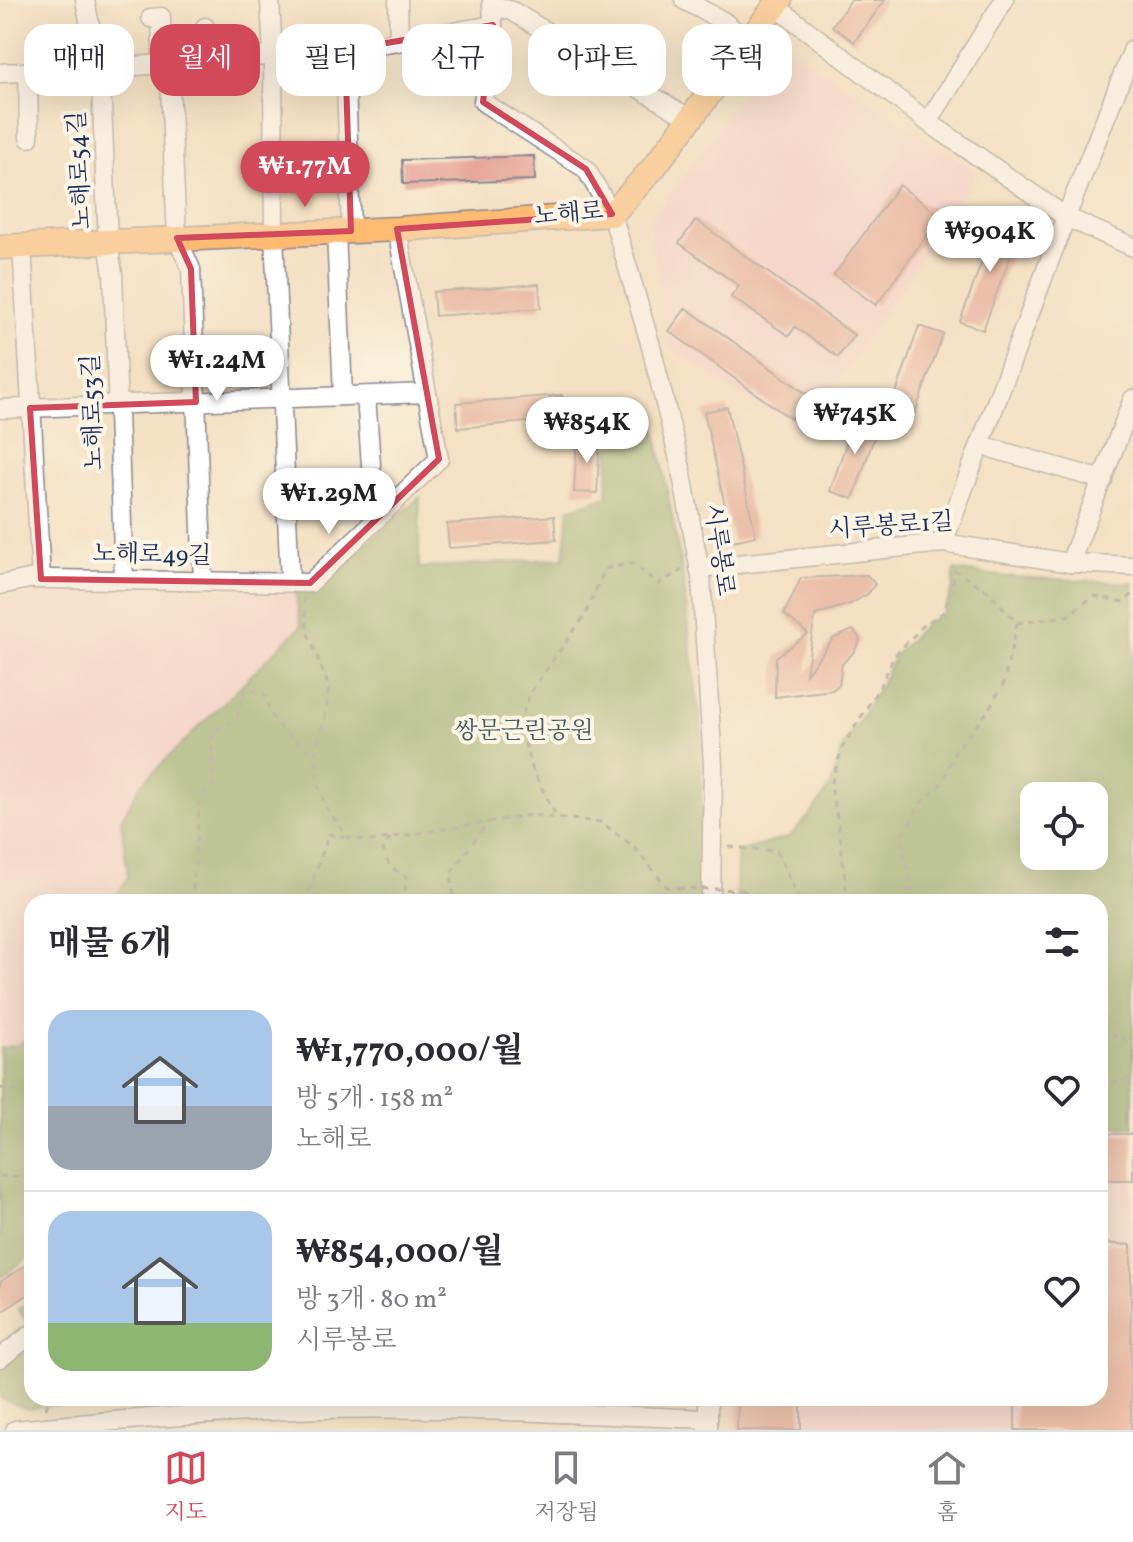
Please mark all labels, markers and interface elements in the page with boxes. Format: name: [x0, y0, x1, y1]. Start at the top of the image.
chip: 매매: [24, 24, 134, 96]
chip: 월세: [150, 24, 260, 96]
chip: 필터: [276, 24, 386, 96]
chip: 신규: [402, 24, 512, 96]
chip: 아파트: [528, 24, 666, 96]
chip: 주택: [682, 24, 792, 96]
street label: 노해로54길: [61, 110, 101, 230]
pin: ₩1.77M: [240, 141, 370, 209]
text: ₩1.77M: [259, 149, 351, 185]
street label: 노해로: [533, 195, 605, 235]
pin: ₩904K: [934, 206, 1046, 274]
text: ₩904K: [945, 214, 1035, 250]
pin: ₩1.24M: [152, 335, 282, 403]
text: ₩1.24M: [168, 343, 266, 379]
street label: 노해로53길: [75, 353, 113, 471]
pin: ₩745K: [799, 388, 911, 456]
text: ₩745K: [814, 396, 896, 432]
pin: ₩854K: [531, 397, 643, 465]
text: ₩854K: [544, 405, 630, 441]
pin: ₩1.29M: [264, 468, 394, 536]
text: ₩1.29M: [281, 476, 377, 512]
street label: 시루봉로: [695, 502, 741, 598]
street label: 시루봉로1길: [827, 506, 955, 548]
street label: 노해로49길: [92, 538, 212, 574]
park label: 쌍문근린공원: [454, 715, 594, 749]
map controls: [1020, 782, 1108, 870]
button: locate: [1020, 782, 1108, 870]
icon: filters: [1040, 920, 1084, 964]
text: 매물 6개: [48, 922, 172, 969]
text: ₩1,770,000/월: [296, 1029, 524, 1076]
icon: home: [112, 1042, 208, 1138]
icon: heart: [1040, 1068, 1084, 1112]
text: 방 5개 · 158 m²: [296, 1081, 453, 1117]
text: 노해로: [296, 1122, 371, 1158]
text: ₩854,000/월: [296, 1230, 504, 1277]
icon: home: [112, 1243, 208, 1339]
icon: heart: [1040, 1269, 1084, 1313]
text: 방 3개 · 80 m²: [296, 1282, 447, 1318]
text: 시루봉로: [296, 1323, 396, 1359]
tab: 지도: [164, 1446, 208, 1529]
tab: 저장됨: [535, 1446, 598, 1529]
tab: 홈: [925, 1446, 969, 1529]

